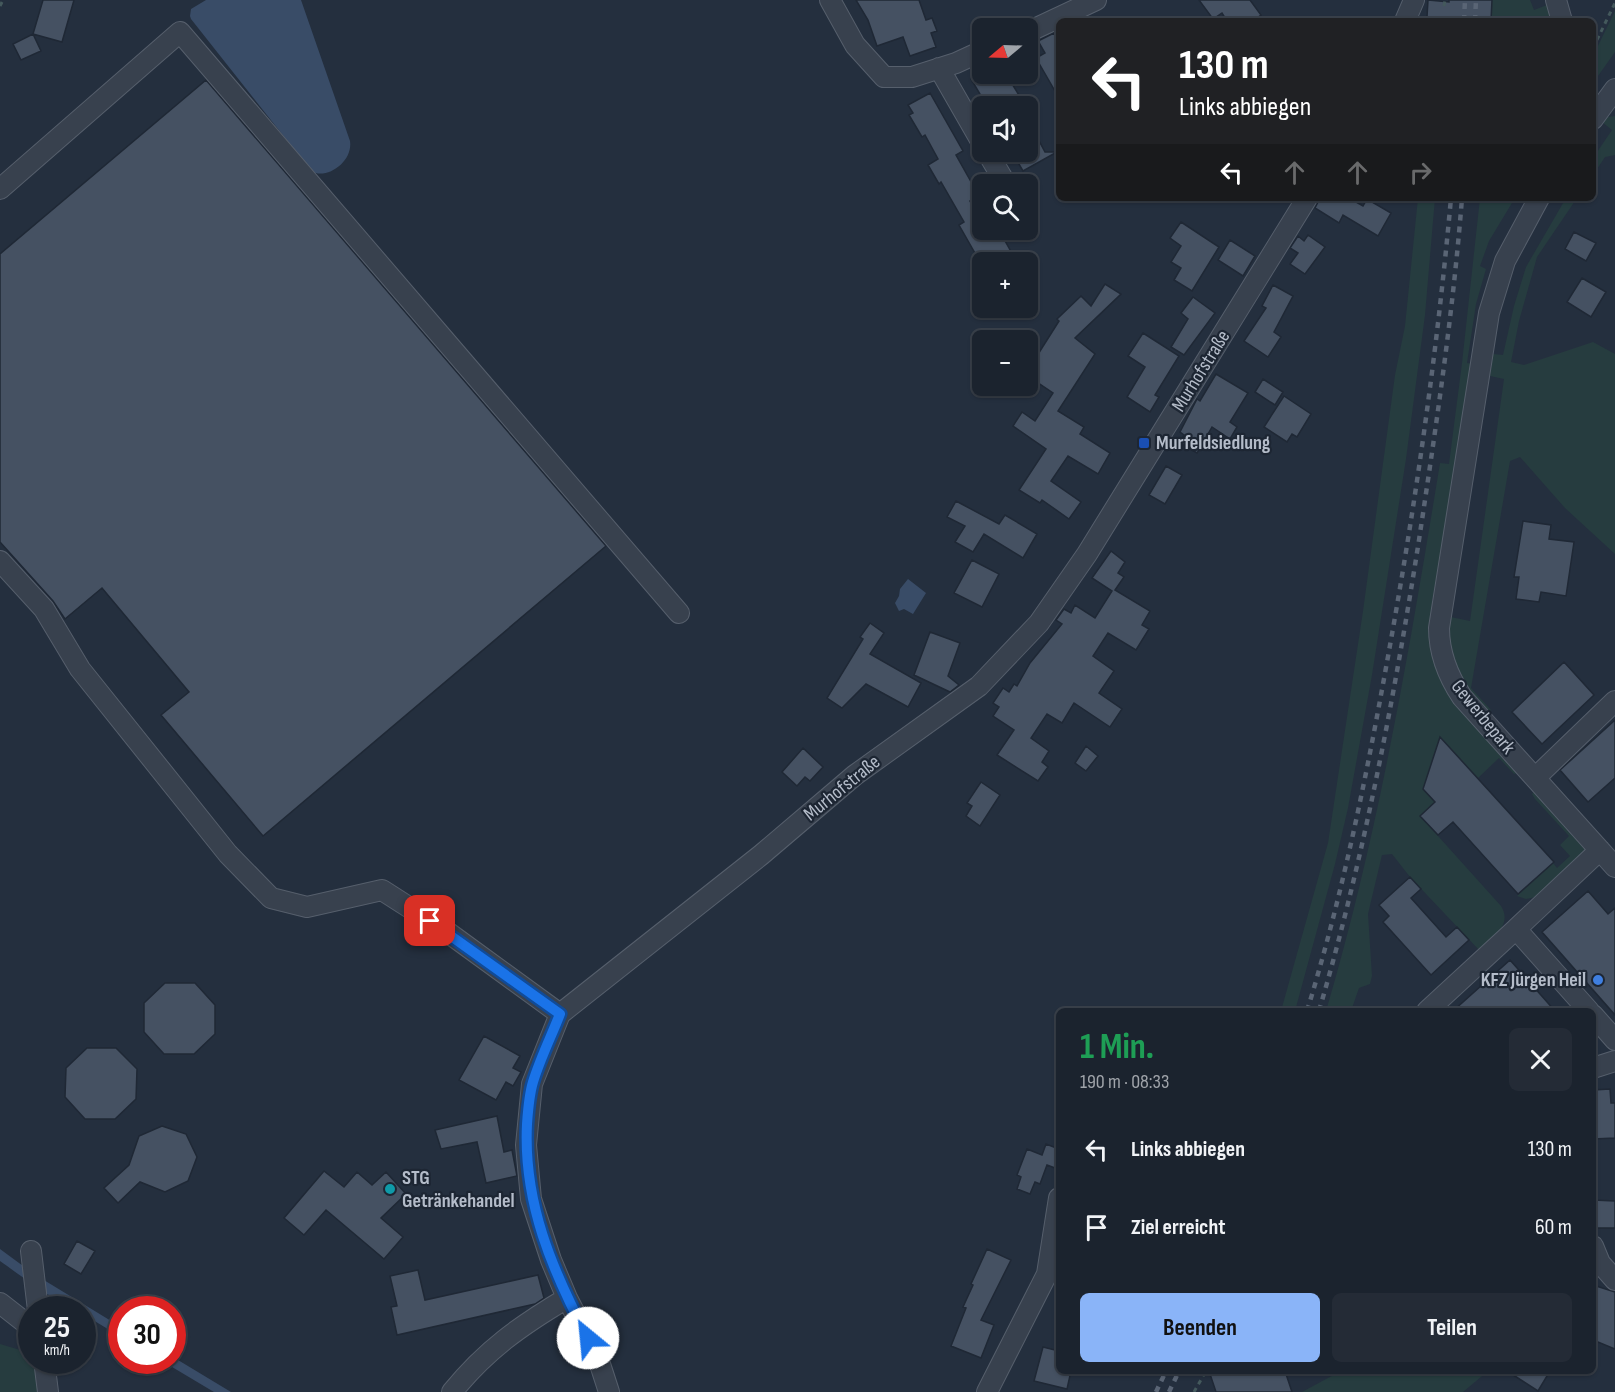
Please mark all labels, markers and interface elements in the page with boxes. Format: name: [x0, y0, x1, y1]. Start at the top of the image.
north arrow: [972, 18, 1038, 84]
map controls: [972, 18, 1038, 396]
text: 130 m: [1179, 40, 1269, 91]
icon: left: [1080, 42, 1158, 120]
text: Links abbiegen: [1179, 91, 1311, 123]
button: sound: [972, 96, 1038, 162]
icon: left: [1215, 156, 1248, 189]
icon: ahead: [1278, 156, 1311, 189]
icon: ahead: [1341, 156, 1374, 189]
icon: right: [1404, 156, 1437, 189]
button: search: [972, 174, 1038, 240]
button: +: [972, 252, 1038, 318]
street label: Murhofstraße: [1167, 326, 1235, 416]
button: −: [972, 330, 1038, 396]
place label: Murfeldsiedlung: [1156, 431, 1271, 455]
marker: Murfeldsiedlung: [1137, 436, 1151, 450]
street label: Gewerbepark: [1446, 675, 1520, 759]
street label: Murhofstraße: [799, 750, 885, 826]
pin: [404, 895, 455, 946]
icon: arrive: [413, 904, 446, 937]
place label: KFZ Jürgen Heil: [1481, 968, 1586, 992]
marker: KFZ Jürgen Heil: [1591, 973, 1605, 987]
text: 1 Min.: [1080, 1026, 1154, 1069]
button: close: [1509, 1028, 1572, 1091]
text: 190 m · 08:33: [1080, 1070, 1169, 1094]
icon: left: [1080, 1133, 1113, 1166]
text: Links abbiegen: [1131, 1136, 1245, 1163]
text: 130 m: [1528, 1136, 1572, 1163]
place label: STG Getränkehandel: [402, 1166, 515, 1213]
marker: STG Getränkehandel: [383, 1182, 397, 1196]
icon: arrive: [1080, 1211, 1113, 1244]
text: Ziel erreicht: [1131, 1214, 1226, 1241]
text: 60 m: [1535, 1214, 1572, 1241]
button: Beenden: [1080, 1293, 1320, 1362]
button: Teilen: [1332, 1293, 1572, 1362]
speed limit sign: 30: [108, 1296, 186, 1374]
position arrow: [556, 1306, 620, 1370]
text: 25: [44, 1310, 70, 1346]
text: km/h: [44, 1341, 70, 1360]

